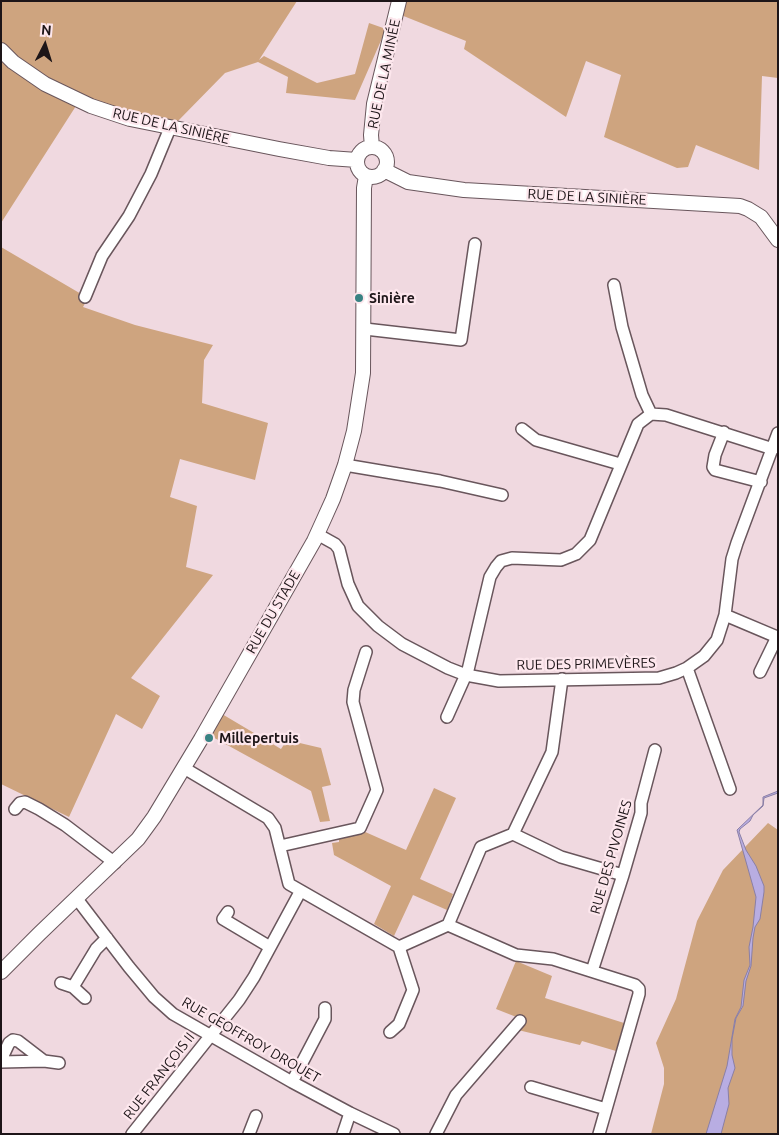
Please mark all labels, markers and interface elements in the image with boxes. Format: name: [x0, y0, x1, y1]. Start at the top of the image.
street label: RUE DE LA MINÉE: [364, 18, 404, 130]
north arrow: [20, 20, 70, 70]
text: N: [40, 22, 52, 38]
street label: RUE DE LA SINIÈRE: [111, 104, 231, 148]
street label: RUE DE LA SINIÈRE: [527, 185, 647, 209]
place label: Sinière: [369, 290, 415, 306]
marker: Sinière: [353, 292, 365, 304]
street label: RUE DU STADE: [242, 567, 304, 657]
street label: RUE DES PRIMEVÈRES: [516, 654, 656, 674]
place label: Millepertuis: [219, 730, 299, 746]
marker: Millepertuis: [203, 732, 215, 744]
street label: RUE DES PIVOINES: [587, 798, 635, 916]
street label: RUE GEOFFROY DROUET: [179, 993, 323, 1087]
street label: RUE FRANÇOIS II: [120, 1029, 198, 1123]

